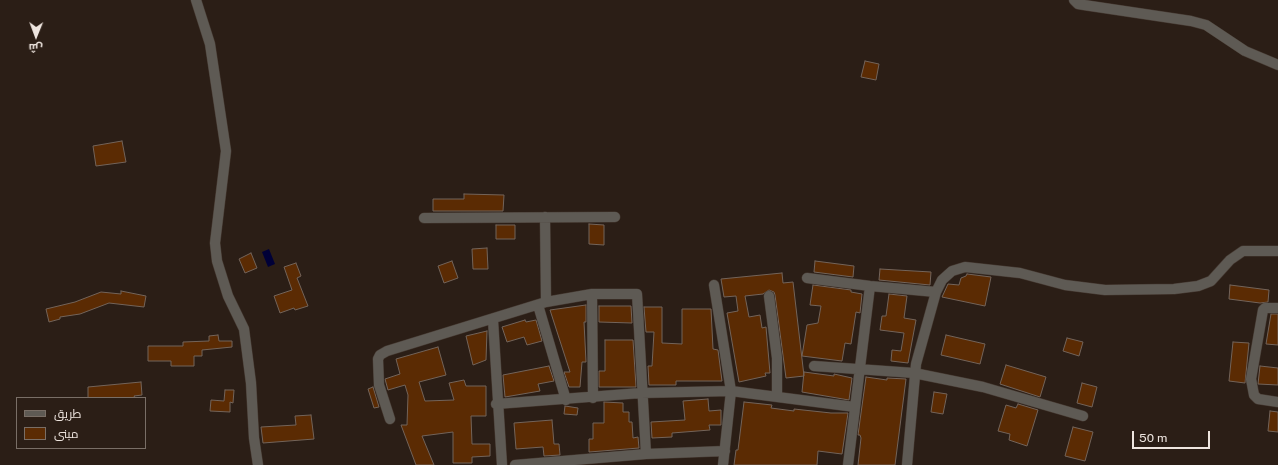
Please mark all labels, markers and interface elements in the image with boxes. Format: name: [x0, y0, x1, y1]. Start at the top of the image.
north arrow: [16, 16, 56, 56]
text: ش: [29, 42, 43, 54]
legend: [16, 397, 146, 449]
text: طريق: [54, 407, 81, 421]
scale bar: [1134, 423, 1212, 449]
text: مبنى: [54, 427, 79, 441]
text: 50 m: [1139, 431, 1167, 445]

